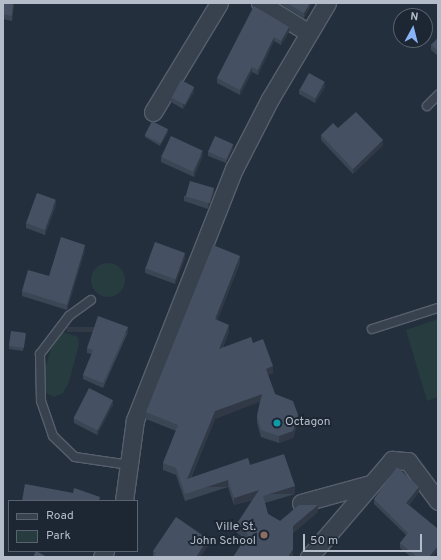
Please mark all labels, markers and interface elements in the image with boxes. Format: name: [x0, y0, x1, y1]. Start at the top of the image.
north arrow: [393, 8, 433, 48]
text: N: [410, 10, 419, 25]
place label: Octagon: [285, 416, 331, 430]
marker: Octagon: [272, 418, 282, 428]
legend: [8, 500, 138, 552]
text: Road: [46, 508, 74, 524]
place label: Ville St. John School: [190, 521, 256, 549]
scale bar: [305, 526, 424, 552]
text: Park: [46, 528, 71, 544]
marker: Ville St. John School: [259, 530, 269, 540]
text: 50 m: [310, 533, 338, 549]

